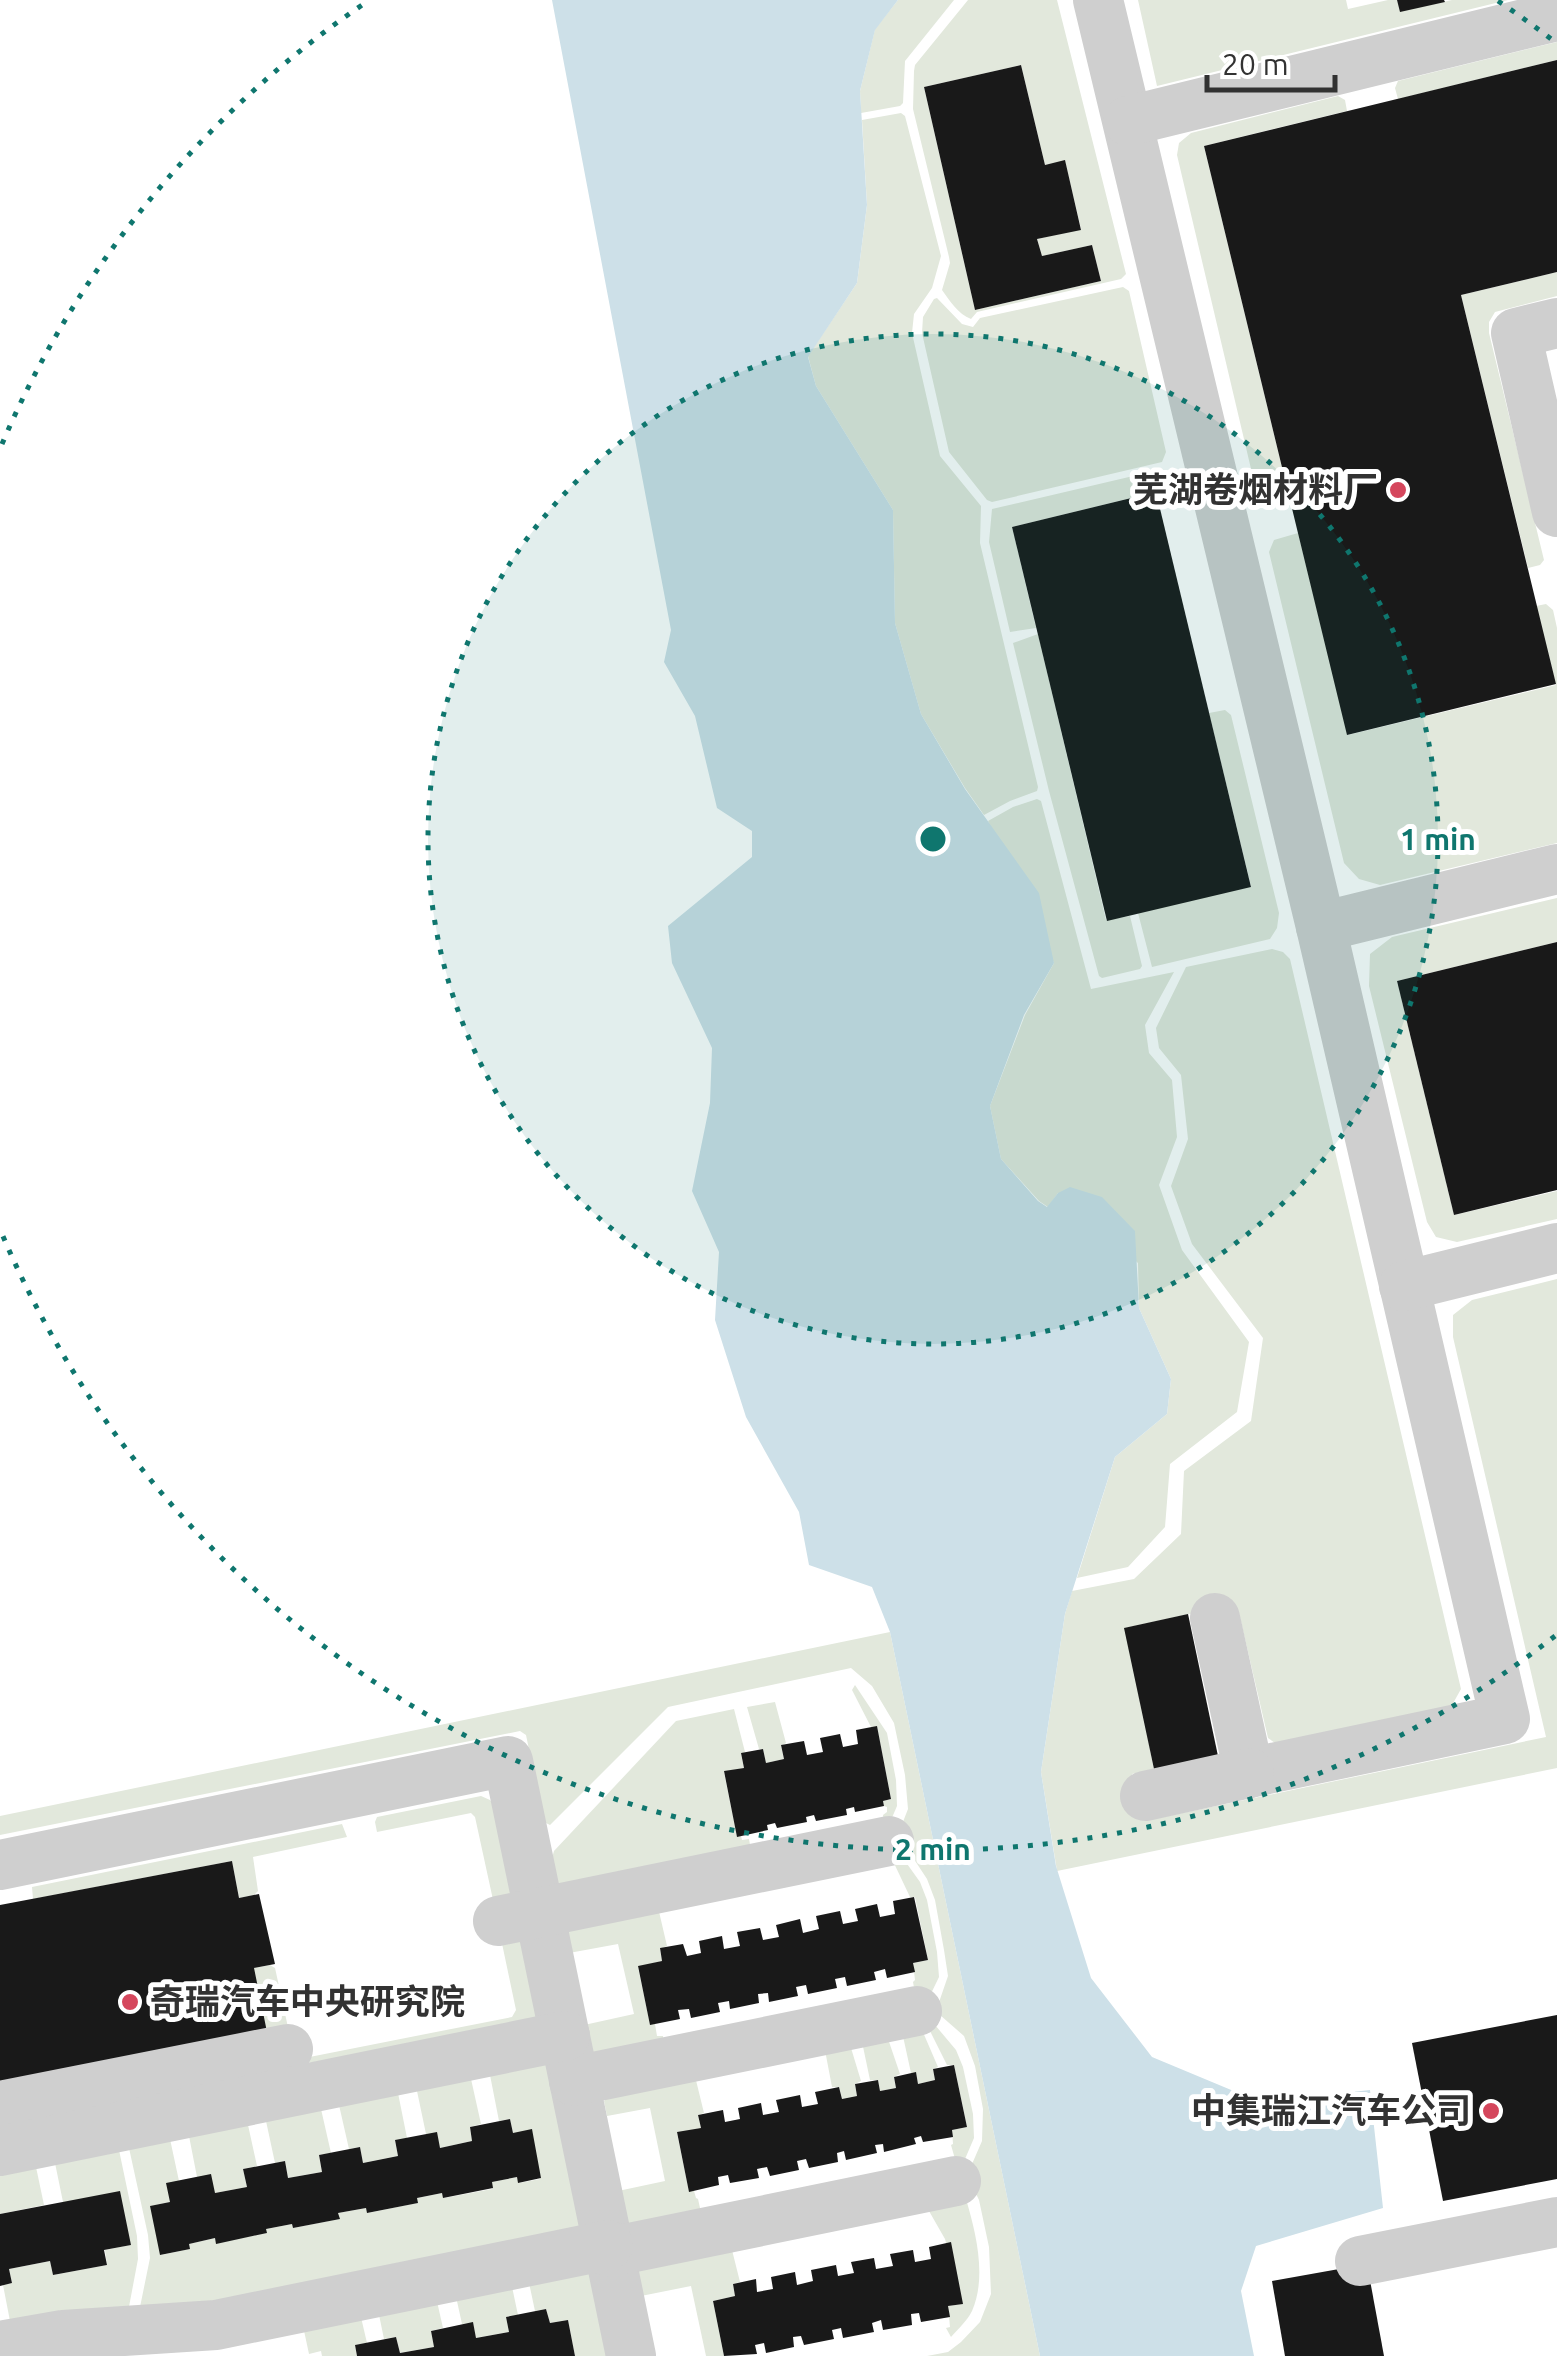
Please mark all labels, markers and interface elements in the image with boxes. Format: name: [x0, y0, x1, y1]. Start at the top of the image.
scale bar: [1207, 30, 1334, 92]
text: 20 m: [1222, 47, 1289, 81]
place label: 芜湖卷烟材料厂: [1133, 469, 1378, 509]
marker: 芜湖卷烟材料厂: [1387, 479, 1409, 501]
centre of rings: [915, 821, 951, 857]
text: 1 min: [1400, 822, 1476, 856]
text: 2 min: [895, 1832, 971, 1866]
place label: 奇瑞汽车中央研究院: [150, 1981, 465, 2021]
marker: 奇瑞汽车中央研究院: [119, 1991, 141, 2013]
place label: 中集瑞江汽车公司: [1191, 2090, 1471, 2130]
marker: 中集瑞江汽车公司: [1480, 2100, 1502, 2122]

